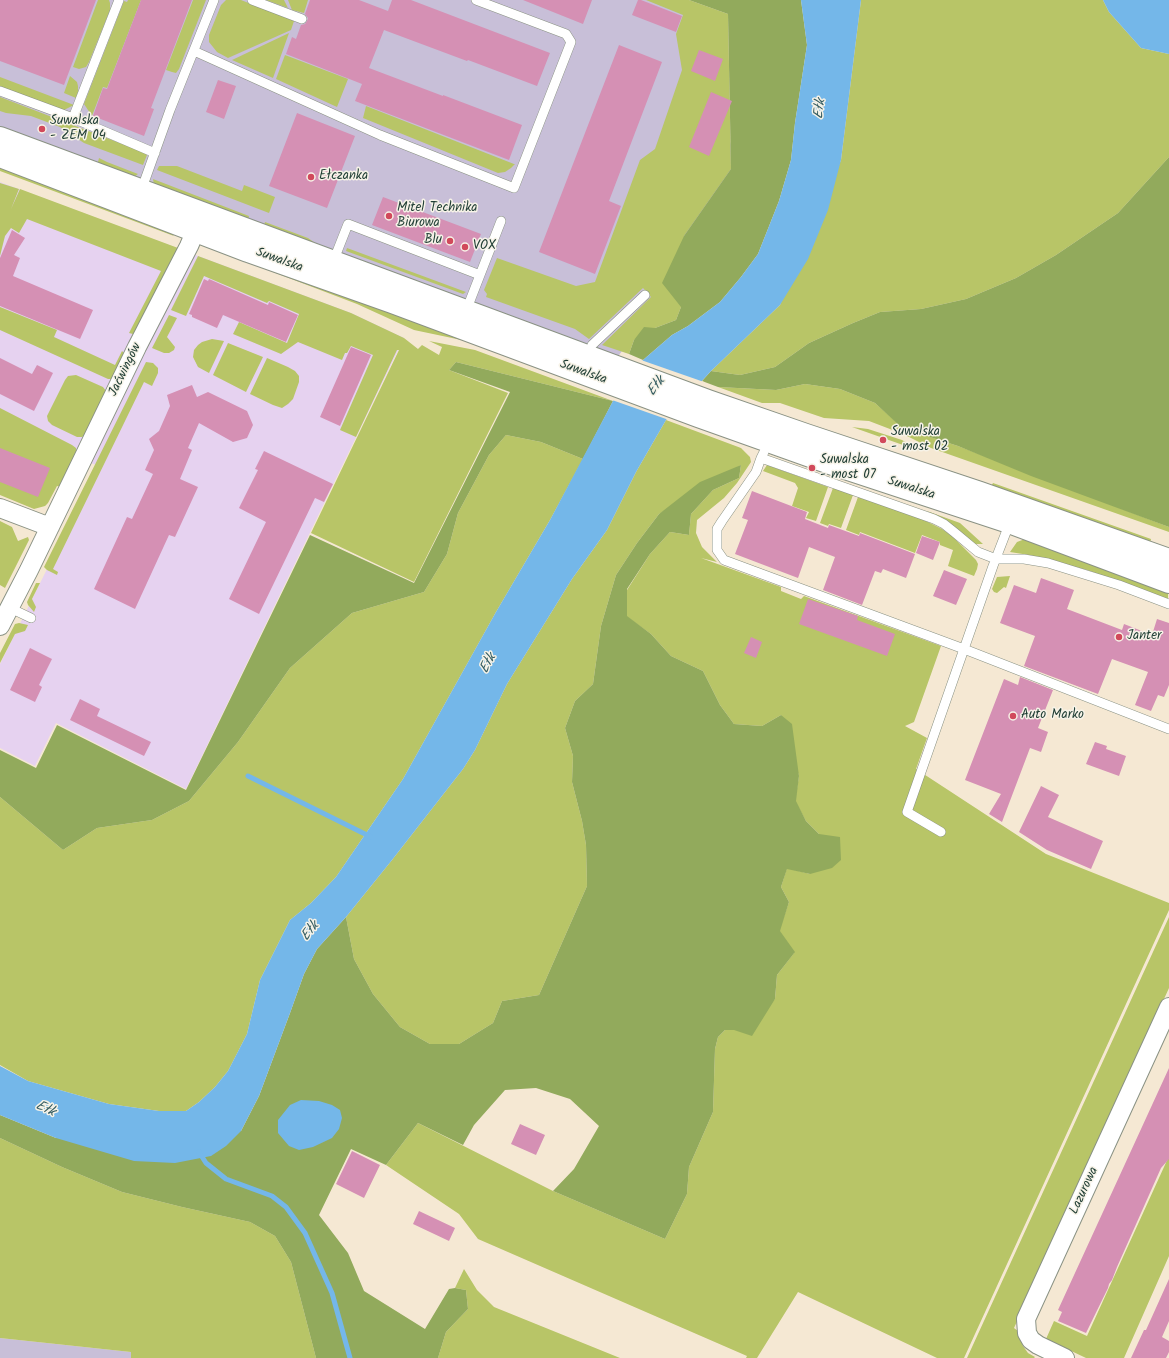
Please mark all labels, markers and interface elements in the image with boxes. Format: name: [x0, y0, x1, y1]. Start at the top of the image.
water label: Ełk: [811, 98, 831, 120]
place label: Suwalska - ZEM 04: [50, 114, 106, 145]
marker: Suwalska - ZEM 04: [37, 124, 47, 134]
place label: Ełczanka: [319, 169, 368, 185]
marker: Ełczanka: [306, 172, 316, 182]
place label: Mitel Technika Biurowa: [397, 201, 477, 232]
marker: Mitel Technika Biurowa: [384, 211, 394, 221]
place label: Blu: [424, 233, 442, 249]
marker: Blu: [445, 236, 455, 246]
place label: VOX: [473, 239, 496, 255]
marker: VOX: [460, 242, 470, 252]
street label: Suwalska: [253, 245, 305, 277]
street label: Jaćwingów: [106, 341, 146, 399]
street label: Suwalska: [557, 357, 609, 389]
water label: Ełk: [644, 374, 670, 400]
place label: Suwalska - most 02: [891, 425, 948, 456]
marker: Suwalska - most 02: [878, 435, 888, 445]
place label: Suwalska - most 07: [820, 453, 876, 484]
marker: Suwalska - most 07: [807, 463, 817, 473]
street label: Suwalska: [885, 474, 937, 504]
place label: Janter: [1127, 629, 1161, 645]
marker: Janter: [1114, 632, 1124, 642]
water label: Ełk: [477, 651, 501, 677]
place label: Auto Marko: [1021, 708, 1084, 724]
marker: Auto Marko: [1008, 711, 1018, 721]
water label: Ełk: [298, 919, 324, 945]
water label: Ełk: [33, 1098, 57, 1122]
street label: Lazurowa: [1067, 1165, 1103, 1217]

